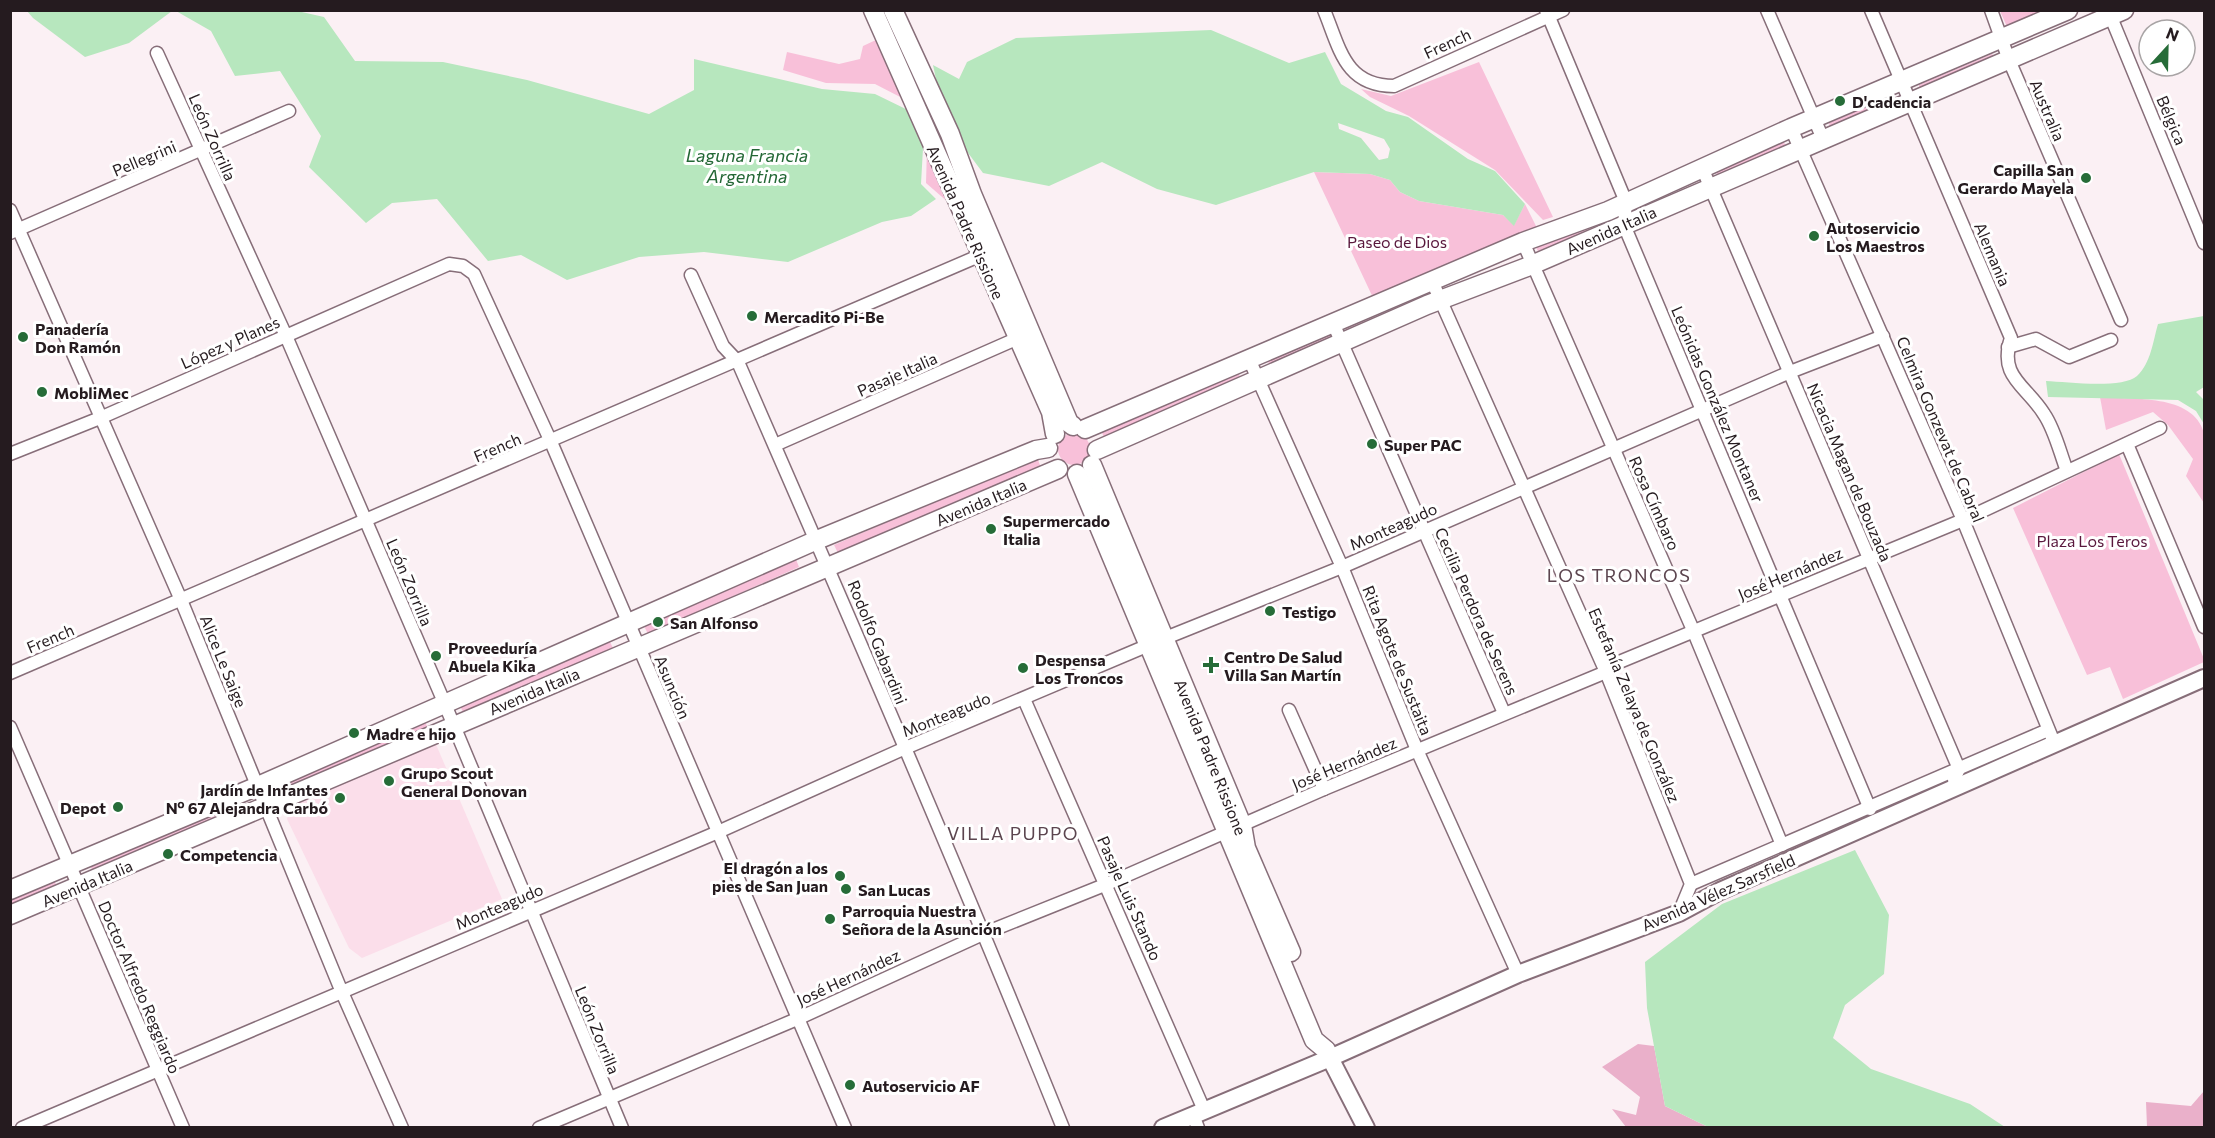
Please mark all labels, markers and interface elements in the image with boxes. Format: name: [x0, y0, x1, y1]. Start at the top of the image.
north arrow: [2137, 18, 2197, 78]
text: N: [2164, 23, 2182, 45]
street label: French: [1420, 24, 1474, 62]
street label: Australia: [2027, 76, 2069, 144]
street label: León Zorrilla: [185, 91, 241, 183]
place label: D'cadencia: [1852, 92, 1931, 111]
street label: Bélgica: [2153, 92, 2191, 148]
marker: D'cadencia: [1833, 94, 1847, 108]
street label: Pellegrini: [109, 136, 179, 180]
street label: Avenida Padre Rissione: [923, 142, 1009, 302]
water label: Laguna Francia Argentina: [686, 144, 808, 187]
place label: Capilla San Gerardo Mayela: [1958, 160, 2074, 197]
marker: Capilla San Gerardo Mayela: [2079, 171, 2093, 185]
street label: Avenida Italia: [1563, 202, 1659, 258]
place label: Autoservicio Los Maestros: [1826, 218, 1925, 255]
street label: Alemania: [1971, 219, 2015, 289]
marker: Autoservicio Los Maestros: [1807, 229, 1821, 243]
park label: Paseo de Dios: [1347, 232, 1447, 251]
street label: Leónidas González Montaner: [1668, 303, 1768, 506]
place label: Mercadito Pi-Be: [764, 307, 884, 326]
marker: Mercadito Pi-Be: [745, 309, 759, 323]
street label: López y Planes: [178, 312, 282, 372]
place label: Panadería Don Ramón: [35, 319, 121, 356]
marker: Panadería Don Ramón: [16, 330, 30, 344]
street label: Celmira Gonzevat de Cabral: [1893, 333, 1989, 525]
street label: Pasaje Italia: [854, 348, 940, 400]
street label: Nicacia Magan de Bouzada: [1804, 380, 1896, 564]
place label: MobliMec: [54, 383, 129, 402]
marker: MobliMec: [35, 385, 49, 399]
street label: French: [470, 429, 524, 465]
place label: Super PAC: [1384, 435, 1462, 454]
marker: Super PAC: [1365, 437, 1379, 451]
street label: Rosa Címbaro: [1626, 453, 1684, 553]
street label: Avenida Italia: [933, 474, 1029, 530]
street label: Monteagudo: [1346, 498, 1440, 554]
place label: Supermercado Italia: [1003, 511, 1111, 548]
marker: Supermercado Italia: [984, 522, 998, 536]
street label: Cecilia Perdora de Serens: [1431, 524, 1523, 698]
park label: Plaza Los Teros: [2036, 531, 2148, 550]
street label: León Zorrilla: [383, 535, 437, 629]
street label: José Hernández: [1735, 542, 1845, 604]
district label: LOS TRONCOS: [1547, 564, 1691, 586]
street label: Rodolfo Gabardini: [844, 577, 912, 707]
street label: Rita Agote de Sustaita: [1359, 582, 1437, 738]
place label: Testigo: [1282, 602, 1337, 621]
marker: Testigo: [1263, 604, 1277, 618]
street label: Estefanía Zelaya de González: [1585, 605, 1685, 805]
street label: Alice Le Saige: [197, 612, 251, 710]
place label: San Alfonso: [670, 613, 759, 632]
marker: San Alfonso: [651, 615, 665, 629]
street label: French: [23, 620, 77, 656]
place label: Proveeduría Abuela Kika: [448, 638, 537, 675]
place label: Centro De Salud Villa San Martín: [1224, 647, 1342, 684]
marker: Proveeduría Abuela Kika: [429, 649, 443, 663]
place label: Despensa Los Troncos: [1035, 650, 1123, 687]
street label: Asunción: [651, 652, 695, 722]
marker: Centro De Salud Villa San Martín: [1202, 656, 1220, 674]
marker: Despensa Los Troncos: [1016, 661, 1030, 675]
street label: Avenida Italia: [486, 663, 582, 719]
street label: Avenida Padre Rissione: [1171, 676, 1251, 838]
street label: Monteagudo: [899, 688, 993, 740]
place label: Madre e hijo: [366, 724, 457, 743]
marker: Madre e hijo: [347, 726, 361, 740]
street label: José Hernández: [1289, 732, 1399, 794]
place label: Grupo Scout General Donovan: [401, 763, 527, 800]
marker: Grupo Scout General Donovan: [382, 774, 396, 788]
place label: Jardín de Infantes Nº 67 Alejandra Carbó: [166, 780, 328, 817]
marker: Jardín de Infantes Nº 67 Alejandra Carbó: [333, 791, 347, 805]
place label: Depot: [60, 798, 106, 817]
marker: Depot: [111, 800, 125, 814]
district label: VILLA PUPPO: [947, 822, 1079, 844]
street label: Pasaje Luis Stando: [1094, 833, 1166, 963]
place label: Competencia: [180, 845, 277, 864]
marker: Competencia: [161, 847, 175, 861]
street label: Avenida Vélez Sarsfield: [1638, 850, 1798, 934]
street label: Avenida Italia: [39, 855, 135, 911]
place label: El dragón a los pies de San Juan: [712, 858, 828, 895]
marker: El dragón a los pies de San Juan: [833, 869, 847, 883]
street label: Monteagudo: [452, 879, 546, 933]
place label: San Lucas: [858, 880, 930, 899]
marker: San Lucas: [839, 882, 853, 896]
street label: Doctor Alfredo Reggiardo: [95, 898, 185, 1076]
place label: Parroquia Nuestra Señora de la Asunción: [842, 901, 1002, 938]
marker: Parroquia Nuestra Señora de la Asunción: [823, 912, 837, 926]
street label: José Hernández: [793, 945, 903, 1009]
street label: León Zorrilla: [572, 983, 624, 1077]
place label: Autoservicio AF: [862, 1076, 980, 1095]
marker: Autoservicio AF: [843, 1078, 857, 1092]

